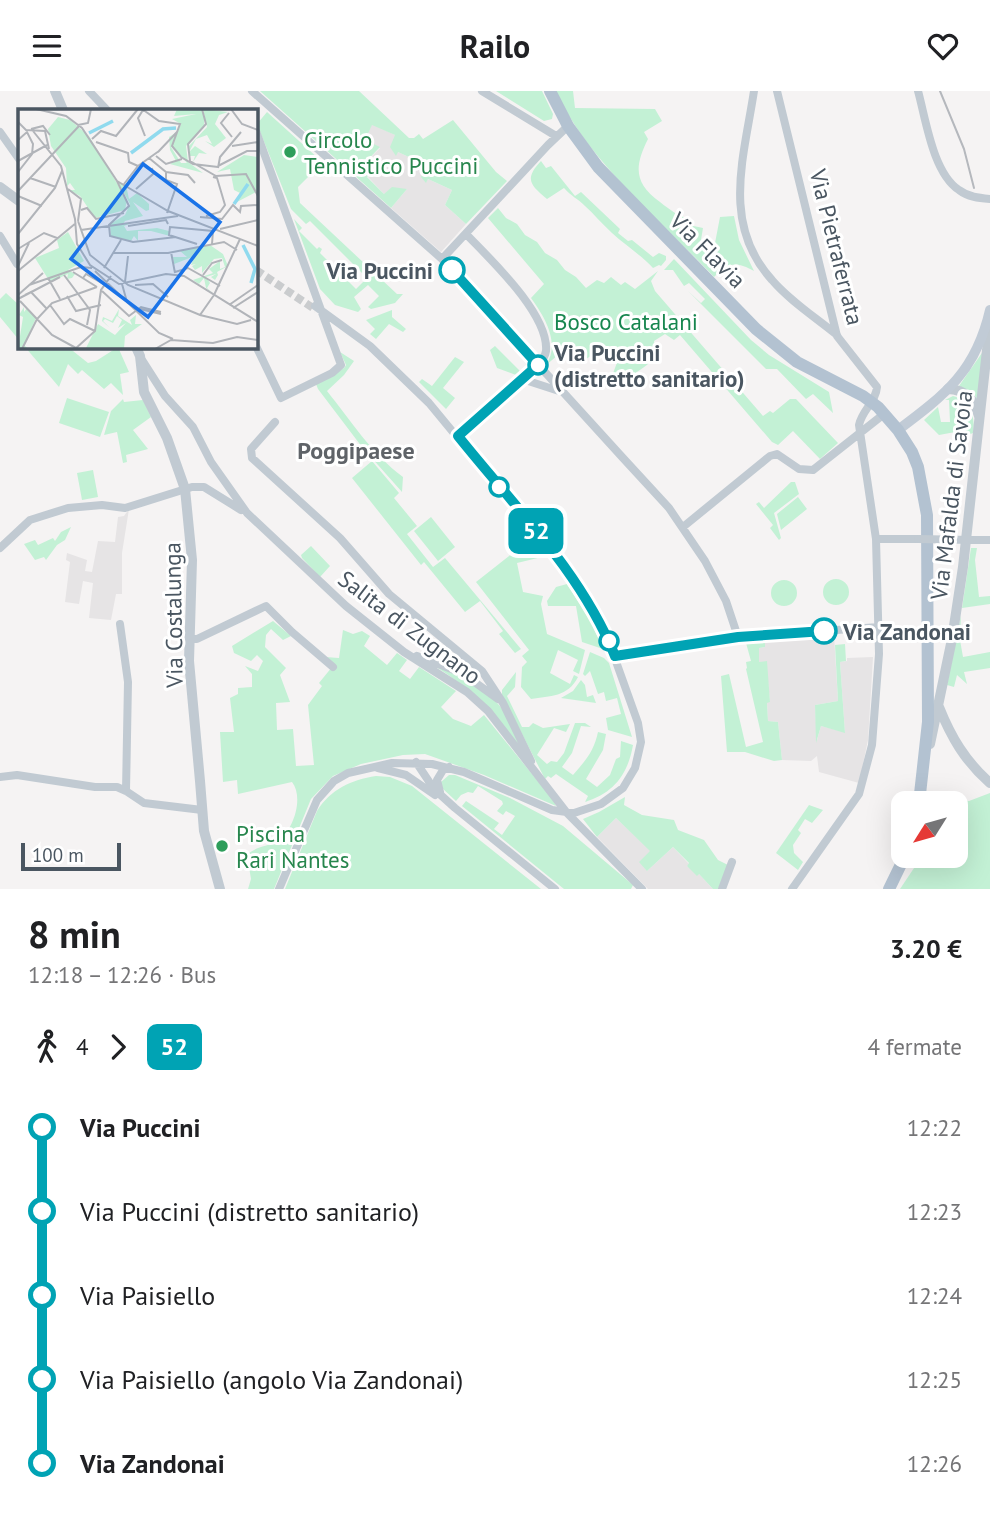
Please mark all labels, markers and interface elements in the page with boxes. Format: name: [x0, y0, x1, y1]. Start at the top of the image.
text: Railo: [460, 25, 530, 67]
icon: menu: [28, 27, 66, 65]
icon: heart: [924, 27, 962, 65]
inset map: [18, 109, 257, 348]
place label: Circolo Tennistico Puccini: [304, 125, 478, 180]
marker: Circolo Tennistico Puccini: [282, 144, 298, 160]
street label: Via Pietraferrata: [803, 165, 870, 328]
street label: Via Flavia: [663, 205, 752, 294]
place label: Via Puccini: [325, 256, 433, 285]
marker: Via Puccini: [439, 257, 465, 283]
park label: Bosco Catalani: [554, 307, 698, 336]
place label: Via Puccini (distretto sanitario): [553, 338, 745, 393]
marker: Via Puccini (distretto sanitario): [528, 355, 548, 375]
street label: Via Mafalda di Savoia: [924, 389, 978, 602]
district label: Poggipaese: [297, 435, 415, 466]
unlabelled marker: [489, 477, 509, 497]
line badge: 52: [504, 508, 568, 554]
text: 52: [522, 515, 550, 546]
street label: Via Costalunga: [157, 542, 189, 689]
street label: Salita di Zugnano: [333, 564, 487, 690]
place label: Via Zandonai: [842, 617, 971, 646]
marker: Via Zandonai: [811, 618, 837, 644]
unlabelled marker: [599, 631, 619, 651]
north arrow: [891, 791, 968, 868]
map controls: [891, 791, 968, 868]
place label: Piscina Rari Nantes: [236, 819, 349, 874]
marker: Piscina Rari Nantes: [214, 838, 230, 854]
scale bar: [21, 840, 121, 872]
text: 100 m: [32, 843, 84, 867]
text: 8 min: [28, 909, 121, 958]
text: 3.20 €: [890, 932, 962, 965]
text: 12:18 – 12:26 · Bus: [28, 960, 216, 989]
icon: walk: [28, 1028, 66, 1066]
icon: forward: [99, 1028, 137, 1066]
text: 52: [161, 1031, 188, 1062]
text: 4: [76, 1032, 89, 1061]
text: 4 fermate: [867, 1032, 962, 1061]
text: Via Puccini: [80, 1111, 200, 1144]
text: 12:22: [907, 1113, 962, 1142]
text: Via Puccini (distretto sanitario): [80, 1195, 419, 1228]
text: 12:23: [907, 1197, 962, 1226]
text: Via Paisiello: [80, 1279, 215, 1312]
text: 12:24: [907, 1281, 962, 1310]
text: Via Paisiello (angolo Via Zandonai): [80, 1363, 463, 1396]
text: 12:25: [907, 1365, 962, 1394]
text: Via Zandonai: [80, 1447, 225, 1480]
text: 12:26: [907, 1449, 962, 1478]

